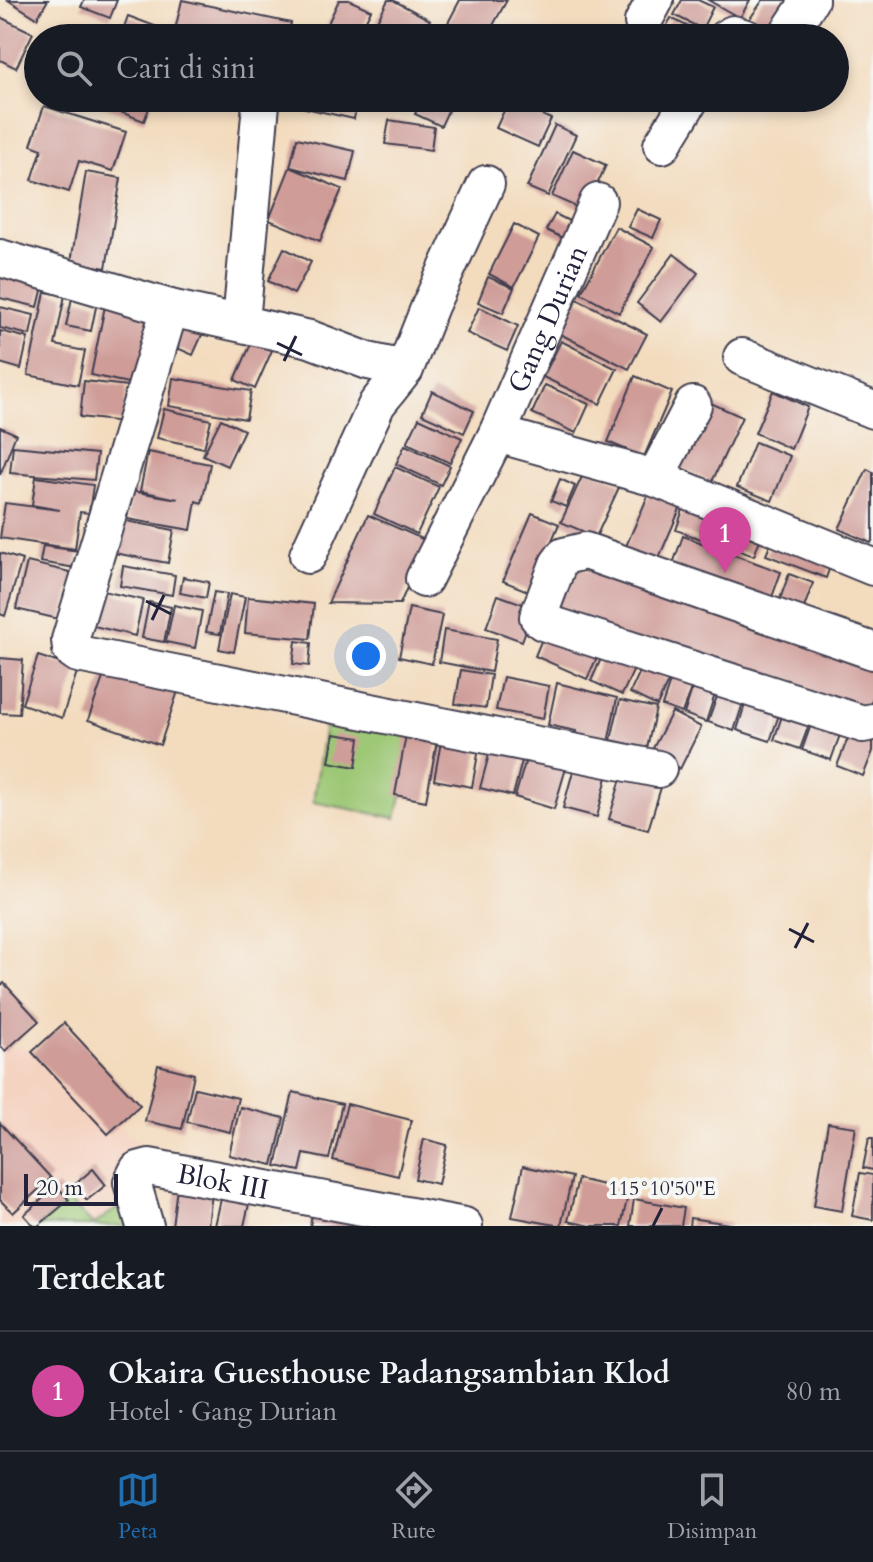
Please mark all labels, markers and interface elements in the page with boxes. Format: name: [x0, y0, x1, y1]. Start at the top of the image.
search box: [24, 24, 849, 112]
icon: search: [52, 46, 96, 90]
text: Cari di sini: [116, 48, 256, 89]
street label: Gang Durian: [499, 239, 597, 399]
pin: 1: [699, 507, 751, 573]
your location: [346, 636, 386, 676]
street label: Blok III: [174, 1155, 272, 1209]
scale bar: [24, 1170, 118, 1206]
text: 20 m: [36, 1173, 83, 1203]
text: 115°10'50"E: [609, 1175, 715, 1202]
text: Terdekat: [32, 1255, 165, 1301]
text: Okaira Guesthouse Padangsambian Klod: [108, 1353, 670, 1394]
text: 1: [51, 1374, 65, 1409]
text: 80 m: [785, 1374, 841, 1409]
text: Hotel · Gang Durian: [108, 1394, 337, 1429]
tab: Peta: [116, 1468, 160, 1546]
tab: Rute: [391, 1468, 436, 1546]
tab: Disimpan: [667, 1468, 757, 1546]

